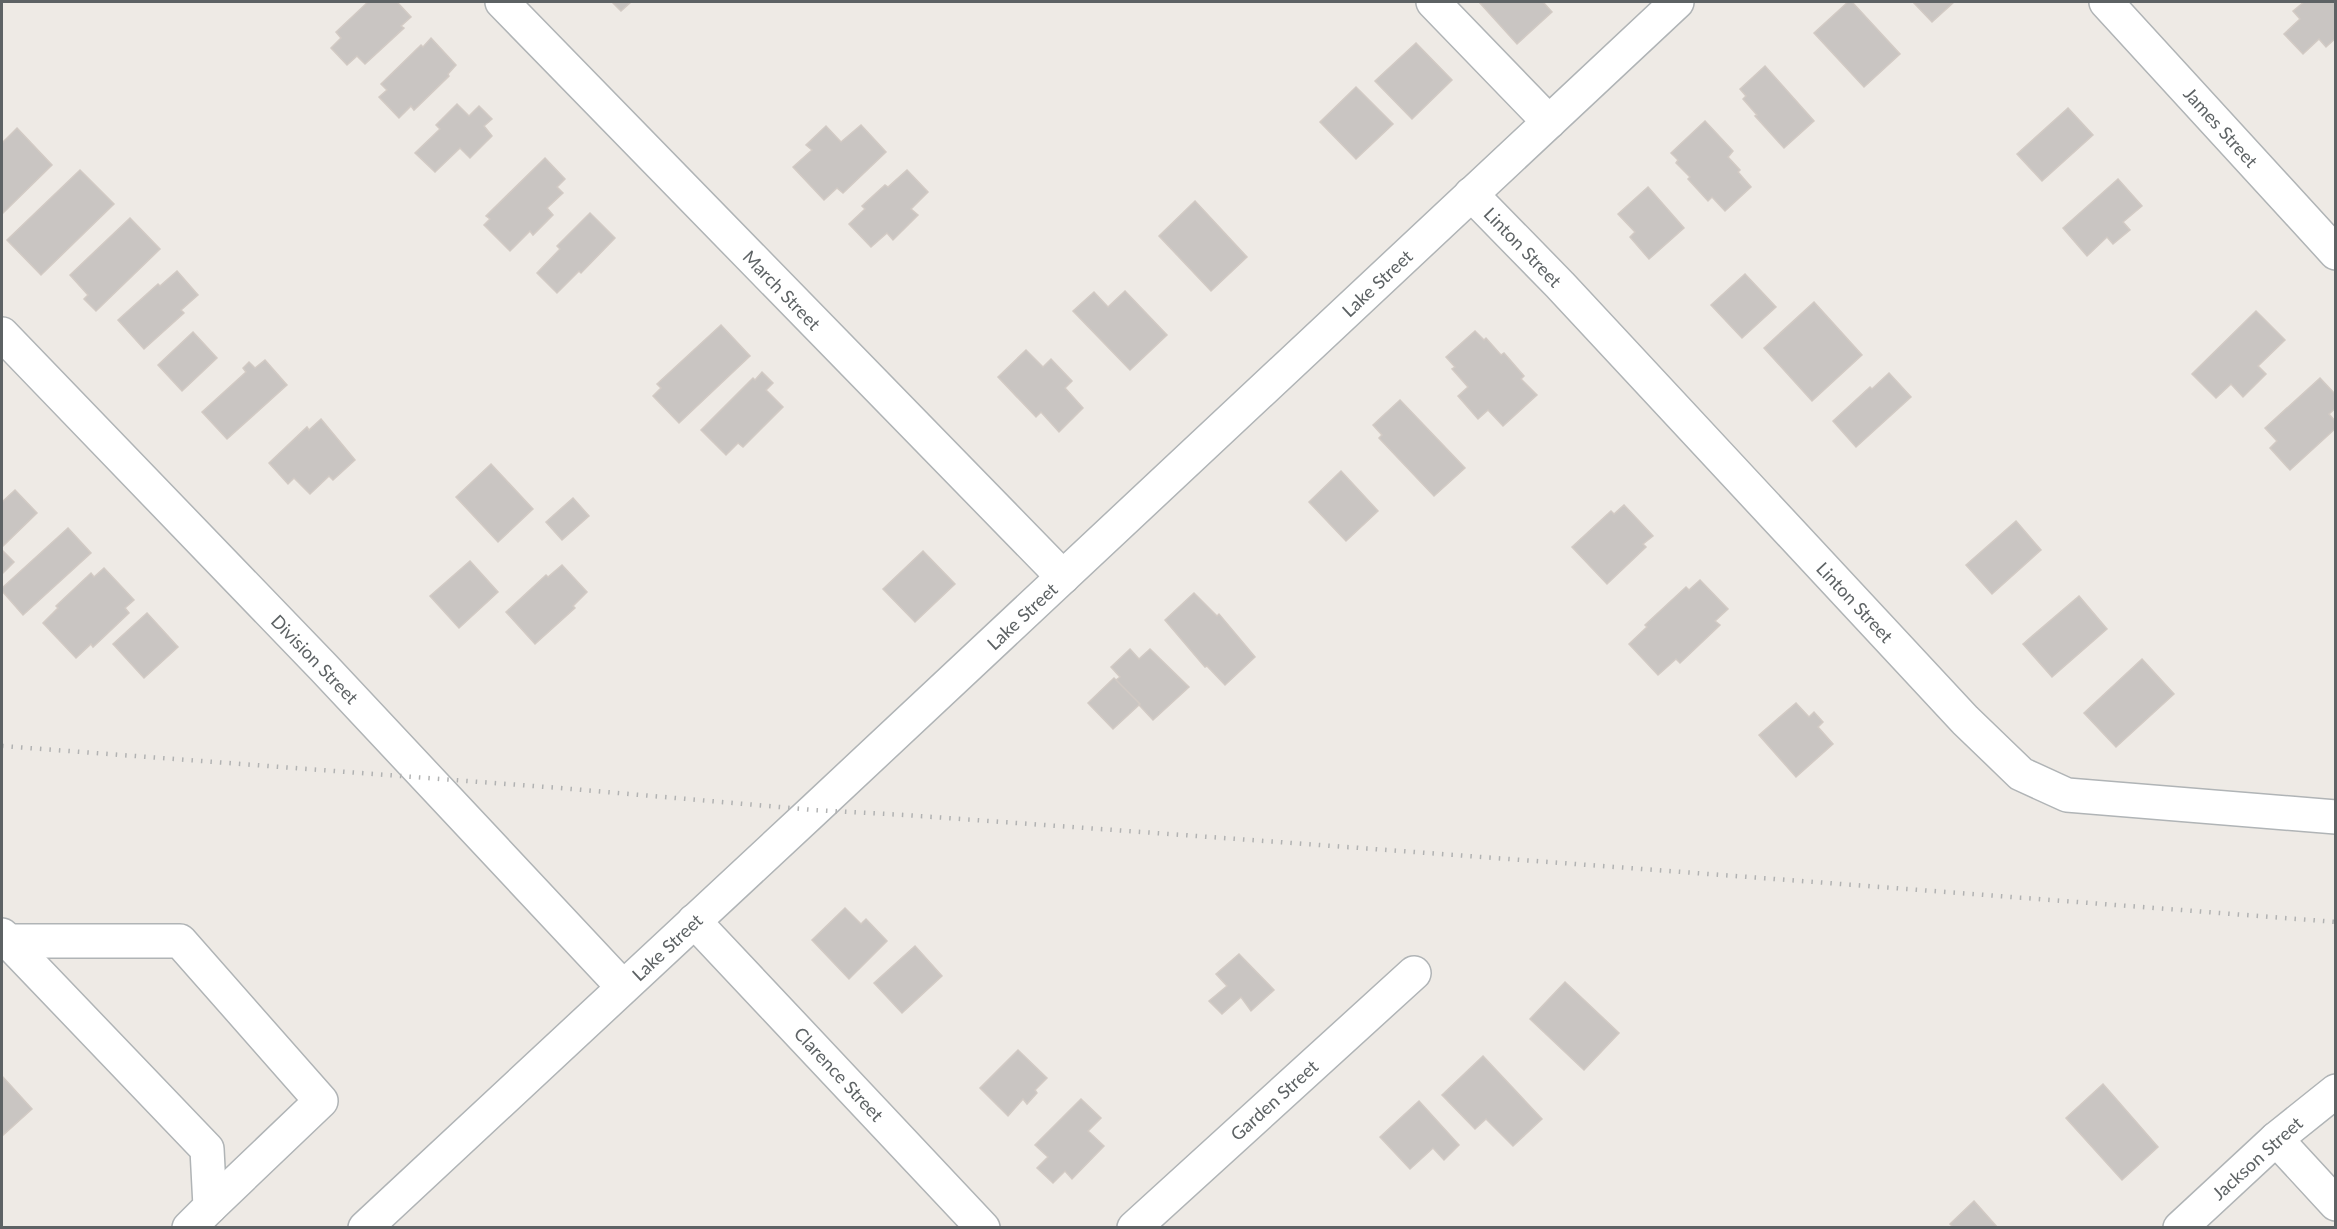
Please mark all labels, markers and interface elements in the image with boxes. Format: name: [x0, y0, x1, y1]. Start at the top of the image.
street label: James Street: [2179, 82, 2263, 172]
street label: Linton Street: [1480, 203, 1567, 292]
street label: Lake Street: [1337, 244, 1417, 321]
street label: March Street: [739, 246, 826, 335]
street label: Linton Street: [1812, 557, 1898, 647]
street label: Lake Street: [982, 577, 1062, 654]
street label: Division Street: [267, 610, 364, 709]
street label: Lake Street: [627, 908, 707, 985]
street label: Clarence Street: [790, 1022, 889, 1126]
street label: Garden Street: [1226, 1055, 1323, 1145]
street label: Jackson Street: [2207, 1111, 2307, 1204]

